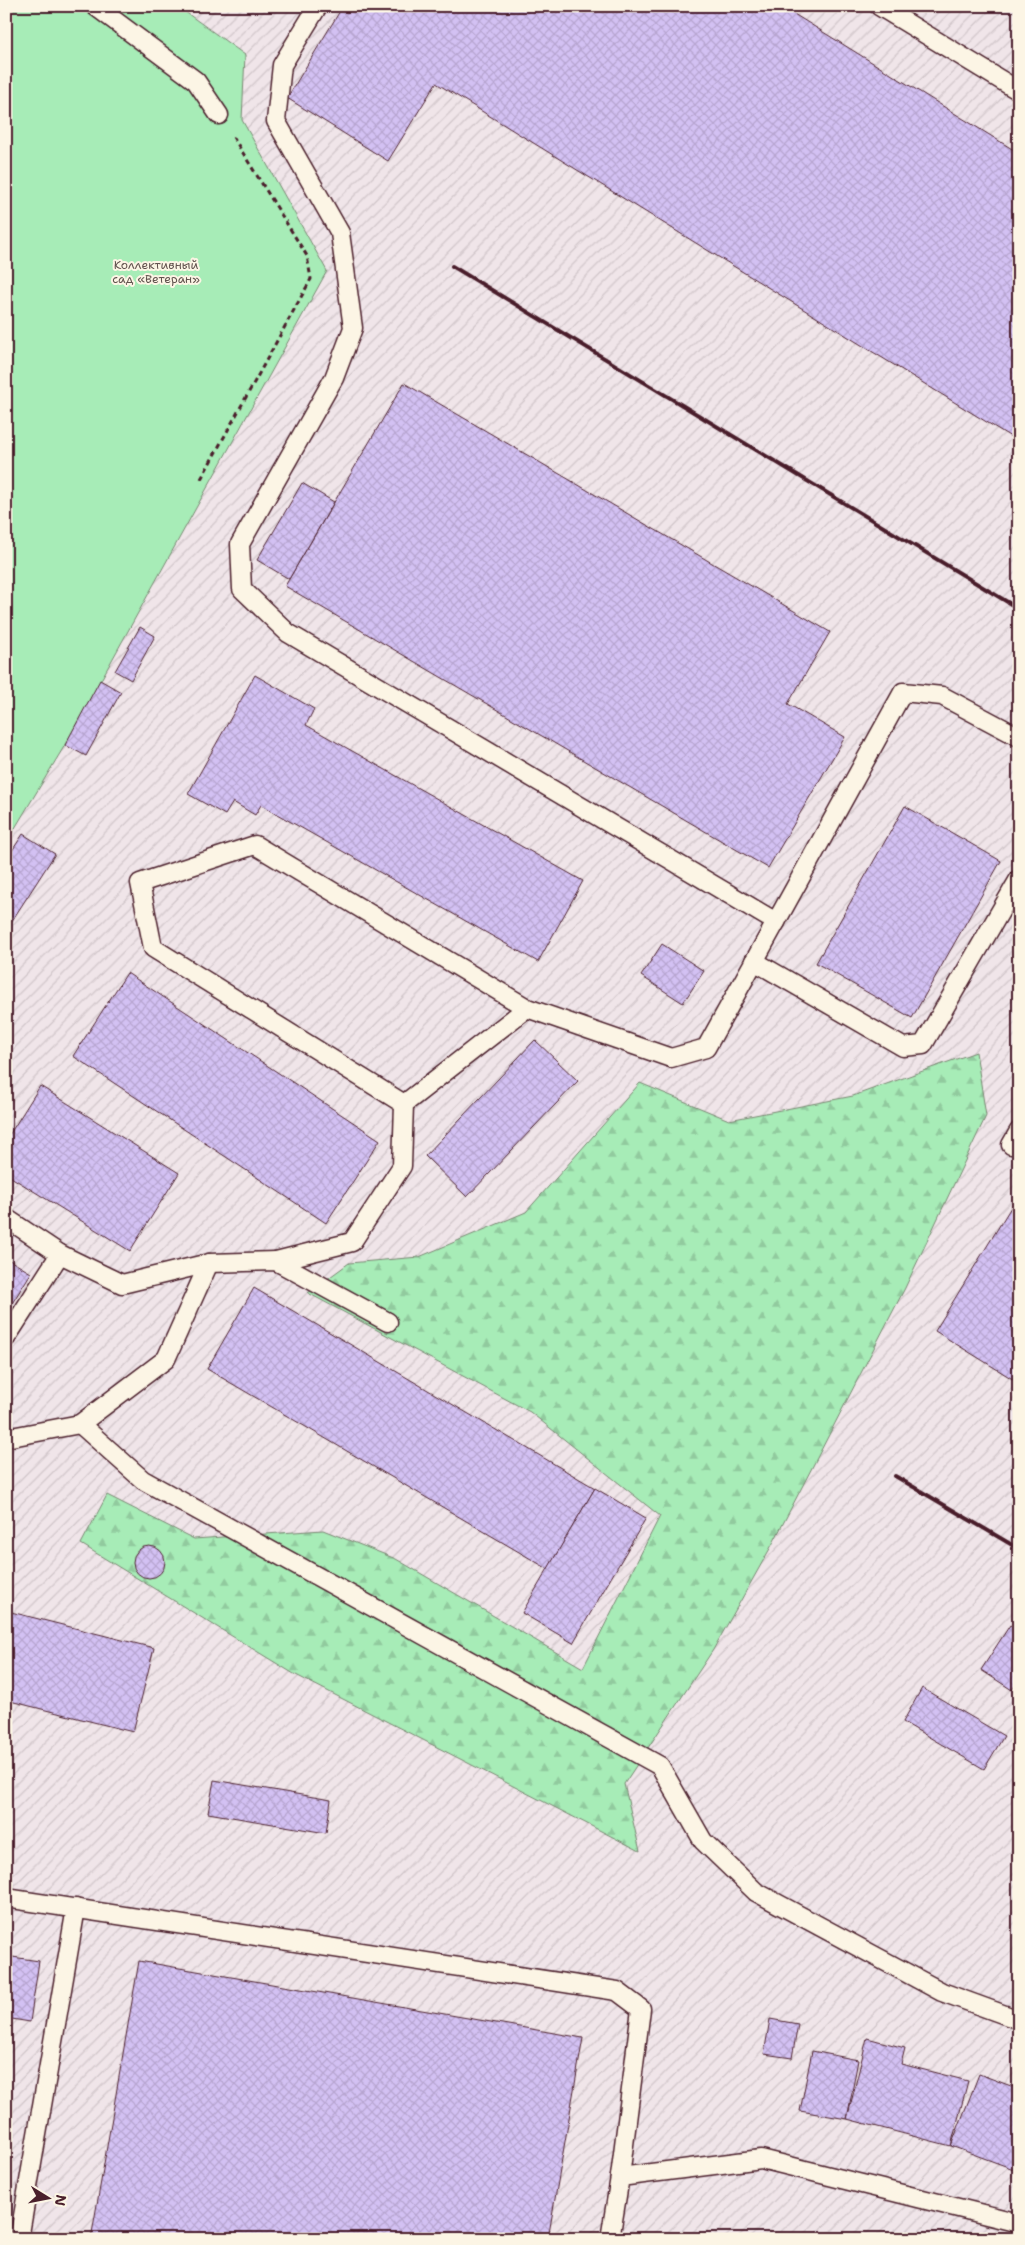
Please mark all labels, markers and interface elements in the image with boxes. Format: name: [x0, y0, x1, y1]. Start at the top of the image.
park label: Коллективный сад «Ветеран»: [112, 257, 200, 287]
north arrow: [22, 2172, 72, 2222]
text: N: [51, 2193, 71, 2207]

